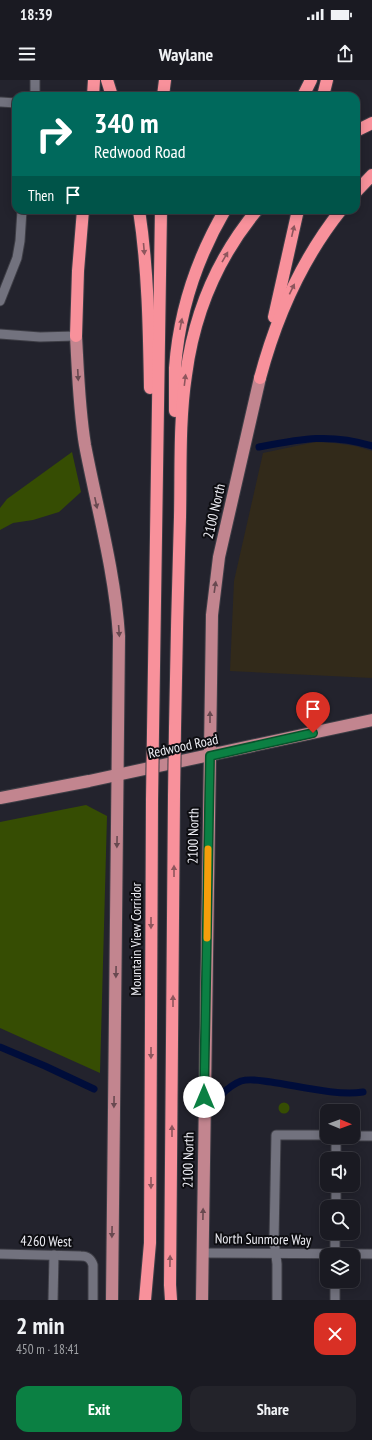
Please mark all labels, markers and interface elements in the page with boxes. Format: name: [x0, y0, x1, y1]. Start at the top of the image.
text: 18:39: [20, 5, 52, 24]
icon: menu: [16, 43, 38, 65]
text: Waylane: [159, 43, 213, 66]
icon: share: [334, 43, 356, 65]
text: 340 m: [94, 104, 158, 141]
icon: right: [28, 108, 80, 160]
text: Redwood Road: [94, 140, 186, 163]
icon: arrive: [62, 184, 84, 206]
text: Then: [28, 186, 54, 205]
one-way arrow: [290, 225, 296, 237]
one-way arrow: [141, 243, 147, 255]
one-way arrow: [222, 251, 228, 263]
one-way arrow: [289, 283, 295, 295]
one-way arrow: [179, 318, 185, 330]
one-way arrow: [75, 369, 82, 381]
one-way arrow: [182, 374, 189, 386]
street label: 2100 North: [199, 482, 229, 540]
one-way arrow: [94, 497, 100, 510]
one-way arrow: [212, 581, 218, 593]
one-way arrow: [115, 625, 122, 637]
pin: [296, 692, 330, 733]
icon: arrive: [302, 698, 324, 720]
one-way arrow: [207, 710, 213, 723]
street label: Redwood Road: [146, 730, 220, 762]
street label: 2100 North: [184, 808, 202, 864]
one-way arrow: [114, 836, 120, 849]
one-way arrow: [171, 864, 177, 877]
street label: Mountain View Corridor: [127, 882, 145, 996]
one-way arrow: [148, 917, 154, 930]
one-way arrow: [113, 966, 119, 979]
one-way arrow: [170, 994, 176, 1007]
one-way arrow: [148, 1047, 154, 1060]
position arrow: [183, 1076, 225, 1118]
one-way arrow: [111, 1096, 117, 1109]
north arrow: [320, 1104, 360, 1144]
map controls: [320, 1104, 360, 1288]
one-way arrow: [169, 1124, 175, 1137]
street label: 2100 North: [179, 1132, 197, 1188]
button: sound: [320, 1152, 360, 1192]
one-way arrow: [148, 1177, 154, 1190]
button: search: [320, 1200, 360, 1240]
one-way arrow: [200, 1207, 206, 1220]
one-way arrow: [109, 1226, 116, 1238]
street label: North Sunmore Way: [215, 1229, 312, 1249]
street label: 4260 West: [20, 1232, 72, 1250]
button: layers: [320, 1248, 360, 1288]
one-way arrow: [167, 1254, 173, 1267]
text: 2 min: [16, 1310, 64, 1341]
button: close: [314, 1313, 356, 1355]
text: 450 m · 18:41: [16, 1341, 79, 1358]
button: Exit: [16, 1386, 182, 1432]
button: Share: [190, 1386, 356, 1432]

